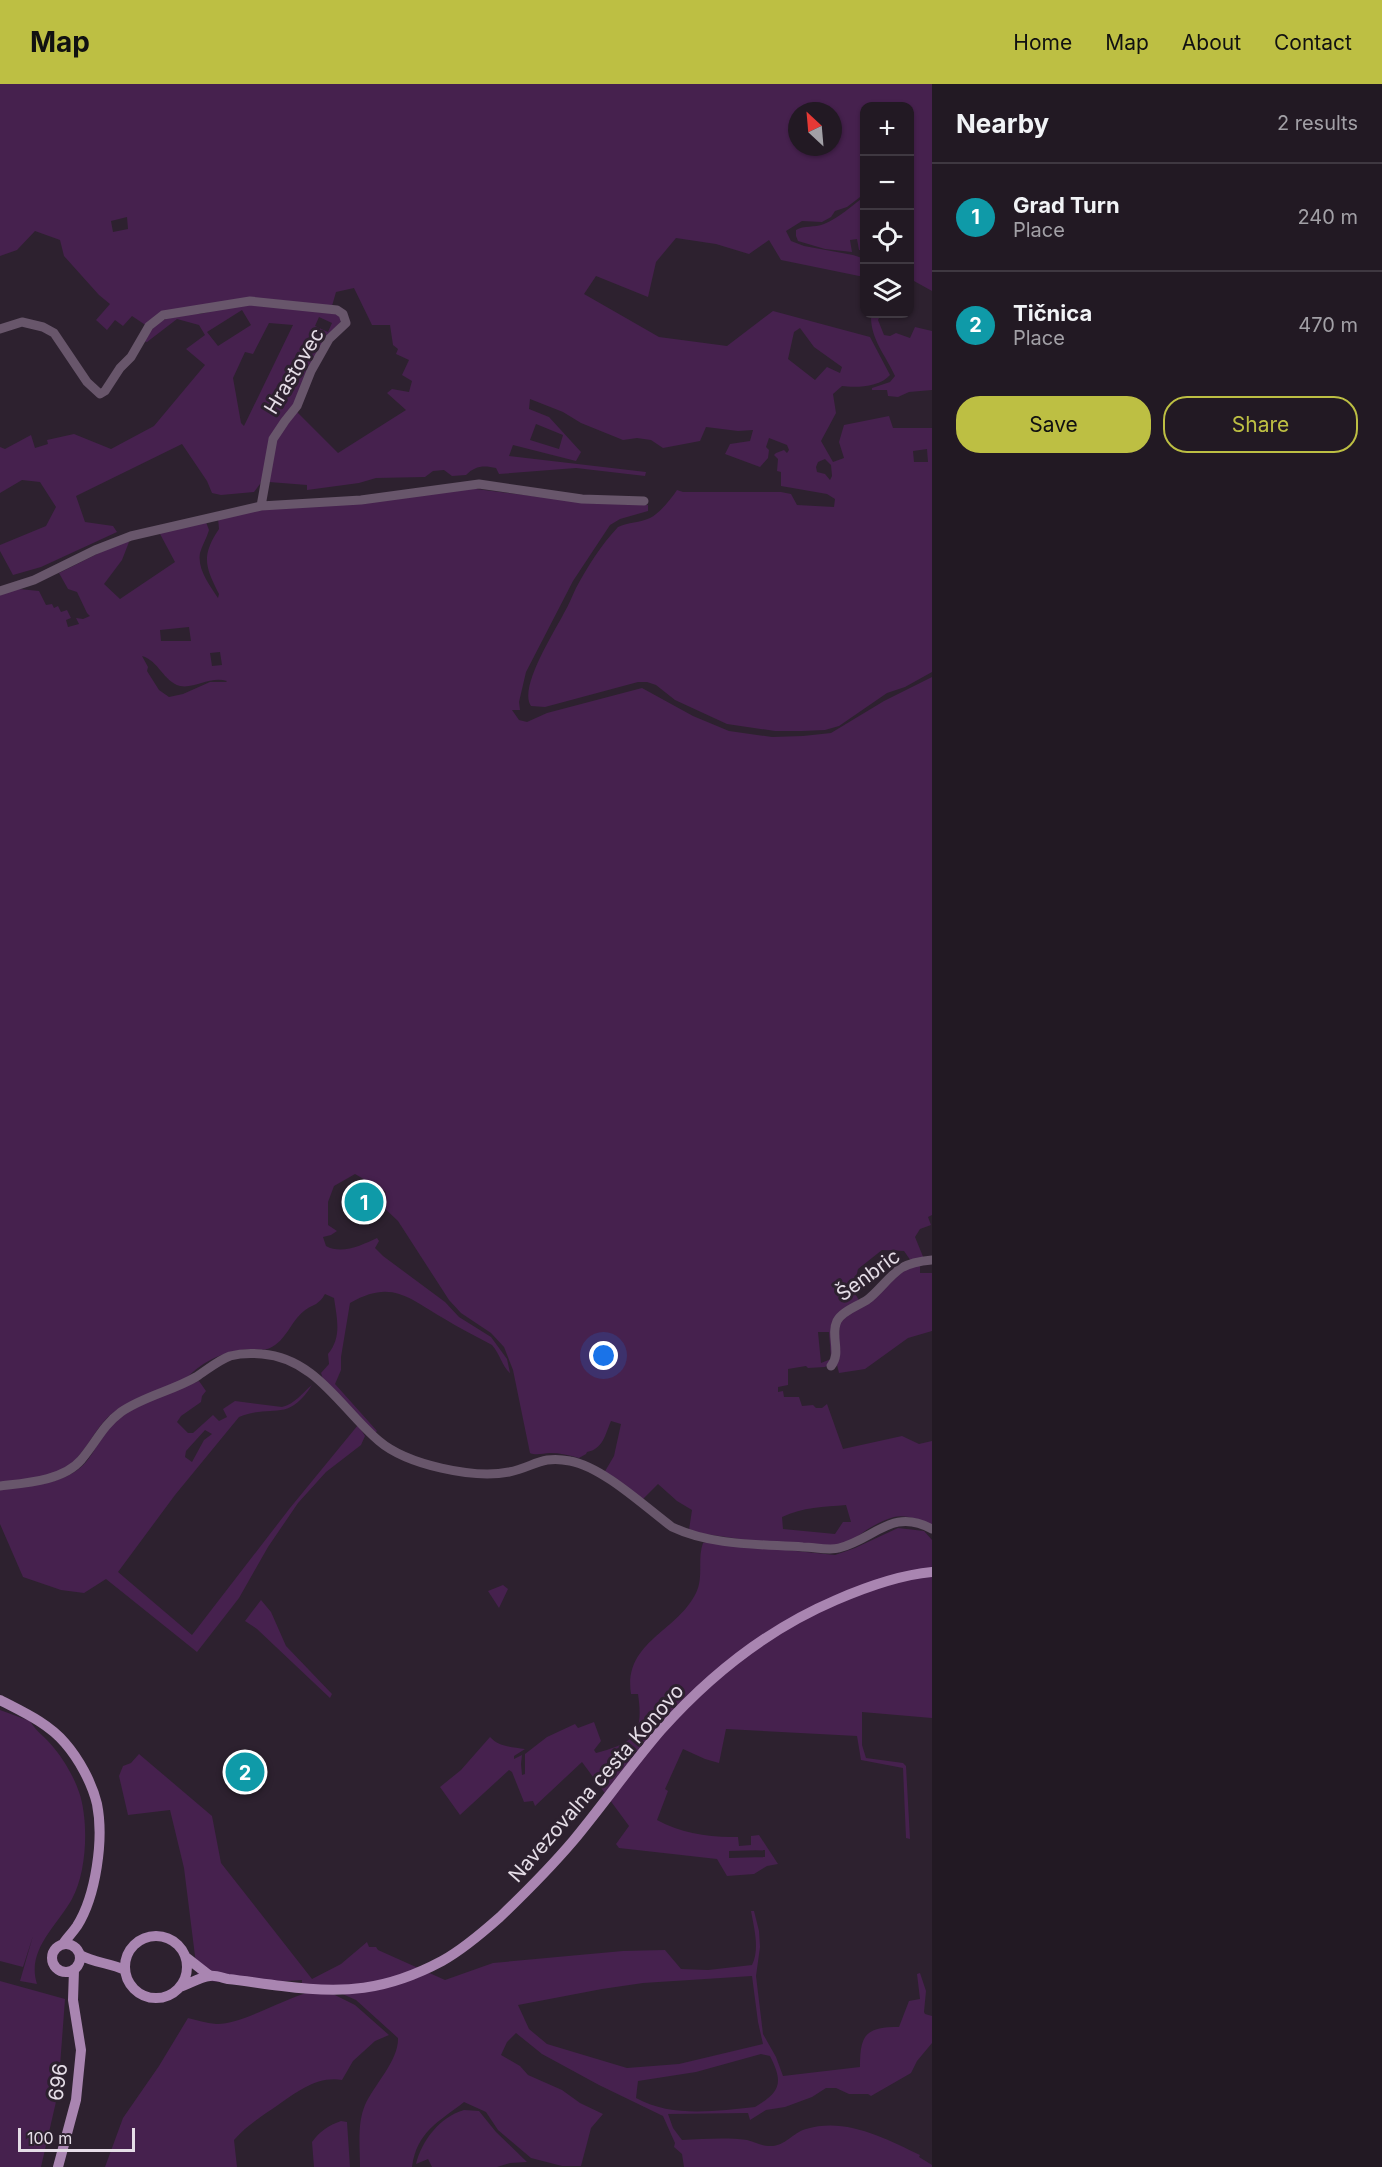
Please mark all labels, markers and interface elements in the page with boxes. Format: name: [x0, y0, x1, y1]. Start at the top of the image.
text: Map: [30, 25, 90, 59]
text: Home: [1013, 30, 1072, 55]
text: Map: [1105, 30, 1149, 55]
text: About: [1182, 30, 1241, 55]
text: Contact: [1274, 30, 1352, 55]
north arrow: [788, 102, 842, 156]
map controls: [860, 102, 914, 318]
button: +: [860, 102, 914, 156]
text: Nearby: [956, 108, 1049, 139]
text: 2 results: [1277, 111, 1358, 135]
button: −: [860, 156, 914, 210]
text: Grad Turn: [1013, 192, 1120, 218]
text: 1: [971, 205, 980, 229]
text: 240 m: [1297, 205, 1358, 229]
button: locate: [860, 210, 914, 264]
text: Place: [1013, 218, 1065, 242]
button: layers: [860, 264, 914, 318]
text: Tičnica: [1013, 300, 1092, 326]
text: 2: [969, 313, 982, 337]
text: 470 m: [1298, 313, 1358, 337]
street label: Hrastovec: [259, 324, 329, 418]
text: Place: [1013, 326, 1065, 350]
button: Save: [956, 396, 1151, 453]
button: Share: [1163, 396, 1358, 453]
pin: 1: [344, 1180, 384, 1224]
street label: Šenbric: [832, 1244, 904, 1306]
your location: [589, 1341, 618, 1370]
street label: Navezovalna cesta Konovo: [503, 1679, 689, 1887]
pin: 2: [226, 1750, 264, 1794]
street label: 696: [44, 2062, 72, 2102]
scale bar: [18, 2125, 135, 2152]
text: 100 m: [27, 2128, 72, 2148]

